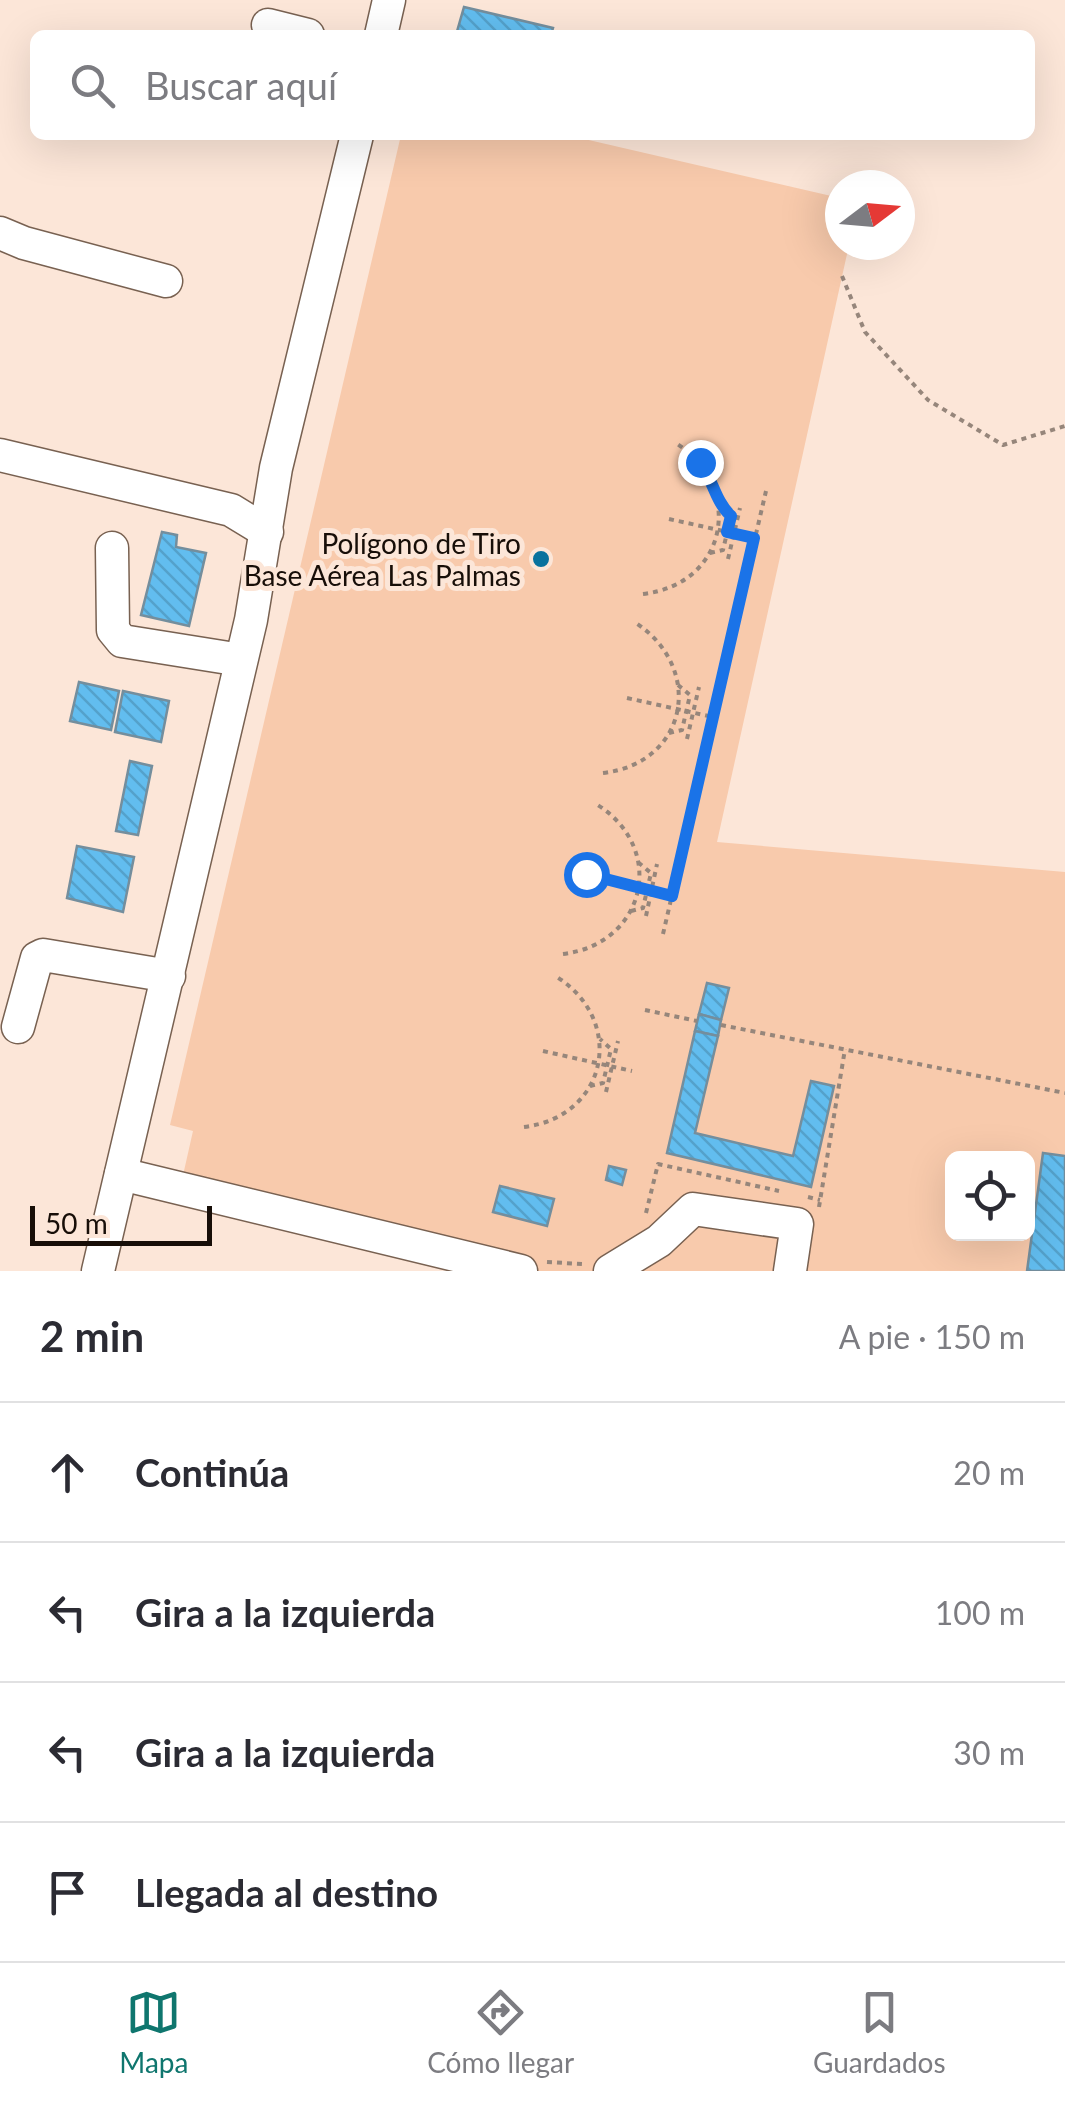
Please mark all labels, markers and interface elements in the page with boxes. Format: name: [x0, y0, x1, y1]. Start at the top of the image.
search box: [30, 30, 1035, 140]
icon: search: [65, 58, 120, 113]
text: Buscar aquí: [145, 62, 337, 108]
north arrow: [825, 170, 915, 260]
route end: [678, 440, 724, 486]
place label: Polígono de Tiro Base Aérea Las Palmas: [244, 526, 521, 592]
marker: Polígono de Tiro Base Aérea Las Palmas: [530, 548, 552, 570]
route start: [564, 852, 610, 898]
map controls: [945, 1151, 1035, 1241]
button: locate: [945, 1151, 1035, 1241]
scale bar: [30, 1201, 212, 1246]
text: 50 m: [45, 1206, 108, 1240]
text: 2 min: [40, 1311, 144, 1361]
text: A pie · 150 m: [839, 1317, 1025, 1356]
icon: ahead: [40, 1445, 95, 1500]
text: Continúa: [135, 1449, 289, 1495]
text: 20 m: [953, 1453, 1025, 1492]
icon: left: [40, 1585, 95, 1640]
text: Gira a la izquierda: [135, 1589, 435, 1635]
text: 100 m: [935, 1593, 1025, 1632]
icon: left: [40, 1725, 95, 1780]
text: Gira a la izquierda: [135, 1729, 435, 1775]
text: 30 m: [953, 1733, 1025, 1772]
icon: arrive: [40, 1865, 95, 1920]
text: Llegada al destino: [135, 1869, 438, 1915]
tab: Mapa: [119, 1985, 188, 2079]
tab: Cómo llegar: [427, 1985, 574, 2079]
tab: Guardados: [813, 1985, 946, 2079]

